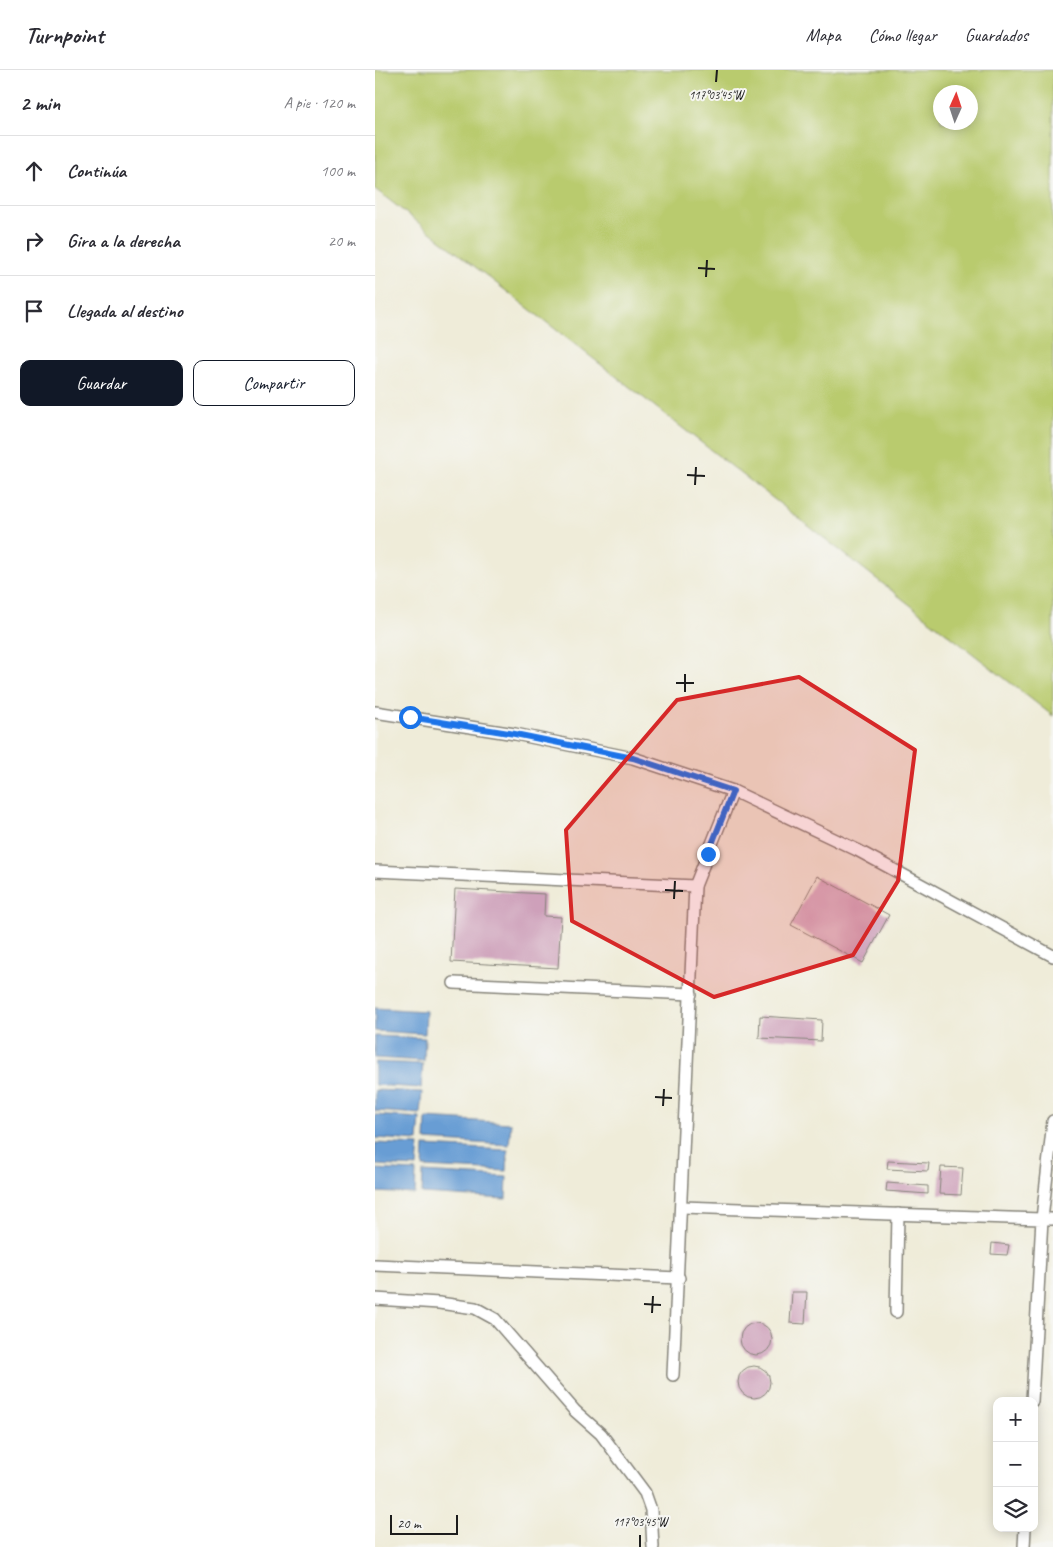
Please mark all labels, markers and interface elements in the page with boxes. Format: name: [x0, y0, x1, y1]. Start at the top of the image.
text: Turnpoint: [25, 20, 104, 50]
text: Mapa: [806, 24, 841, 46]
text: Cómo llegar: [869, 24, 937, 46]
text: Guardados: [965, 24, 1028, 46]
north arrow: [933, 85, 978, 130]
text: 117°03'45"W: [689, 87, 745, 103]
text: 2 min: [20, 90, 60, 116]
text: A pie · 120 m: [284, 93, 355, 113]
icon: ahead: [20, 157, 48, 185]
text: Continúa: [67, 159, 126, 183]
text: 100 m: [321, 161, 355, 181]
icon: right: [20, 227, 48, 255]
text: Gira a la derecha: [67, 229, 180, 253]
text: 20 m: [328, 231, 355, 251]
icon: arrive: [20, 297, 48, 325]
text: Llegada al destino: [67, 299, 183, 323]
button: Guardar: [20, 360, 183, 406]
button: Compartir: [193, 360, 355, 406]
route start: [399, 706, 422, 729]
route end: [697, 843, 720, 866]
map controls: [993, 1397, 1038, 1532]
button: +: [993, 1397, 1038, 1442]
button: −: [993, 1442, 1038, 1487]
button: layers: [993, 1487, 1038, 1532]
scale bar: [390, 1512, 457, 1535]
text: 117°03'45"W: [613, 1514, 669, 1530]
text: 20 m: [397, 1515, 421, 1532]

